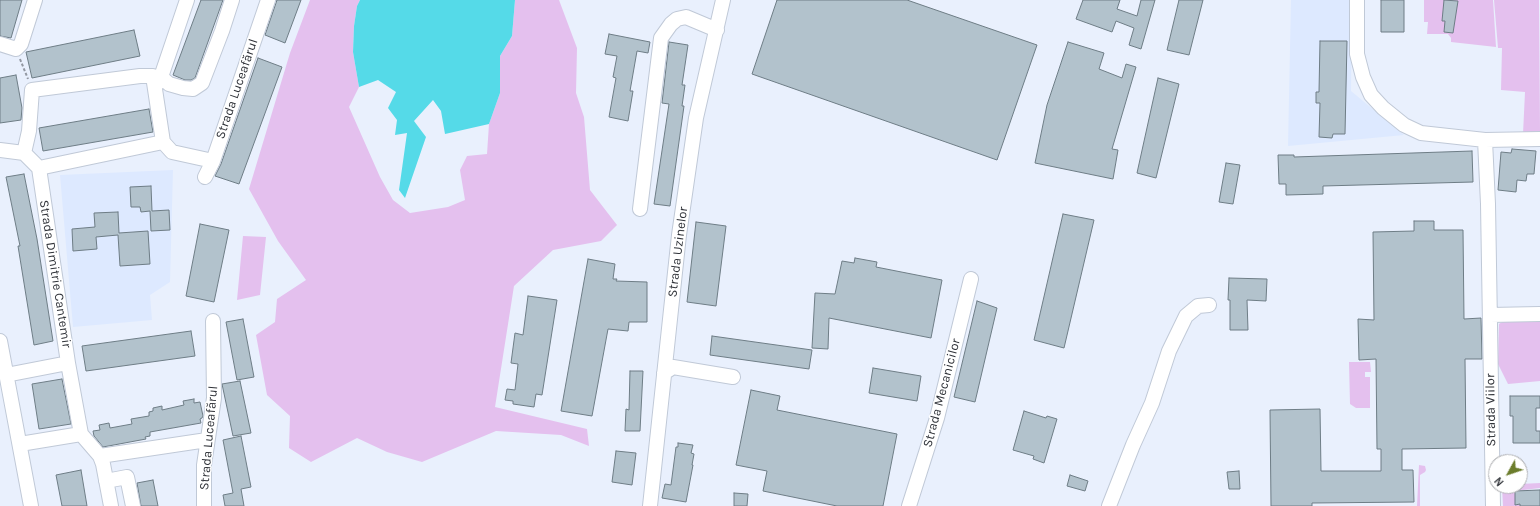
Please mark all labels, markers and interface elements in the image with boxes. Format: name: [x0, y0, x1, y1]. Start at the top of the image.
street label: Strada Luceafărul: [213, 37, 261, 141]
street label: Strada Dimitrie Cantemir: [36, 199, 74, 349]
street label: Strada Uzinelor: [665, 206, 691, 298]
street label: Strada Mecanicilor: [920, 337, 964, 449]
street label: Strada Viilor: [1483, 373, 1499, 447]
street label: Strada Luceafărul: [197, 385, 221, 491]
north arrow: [1488, 454, 1528, 494]
text: N: [1492, 474, 1507, 489]

